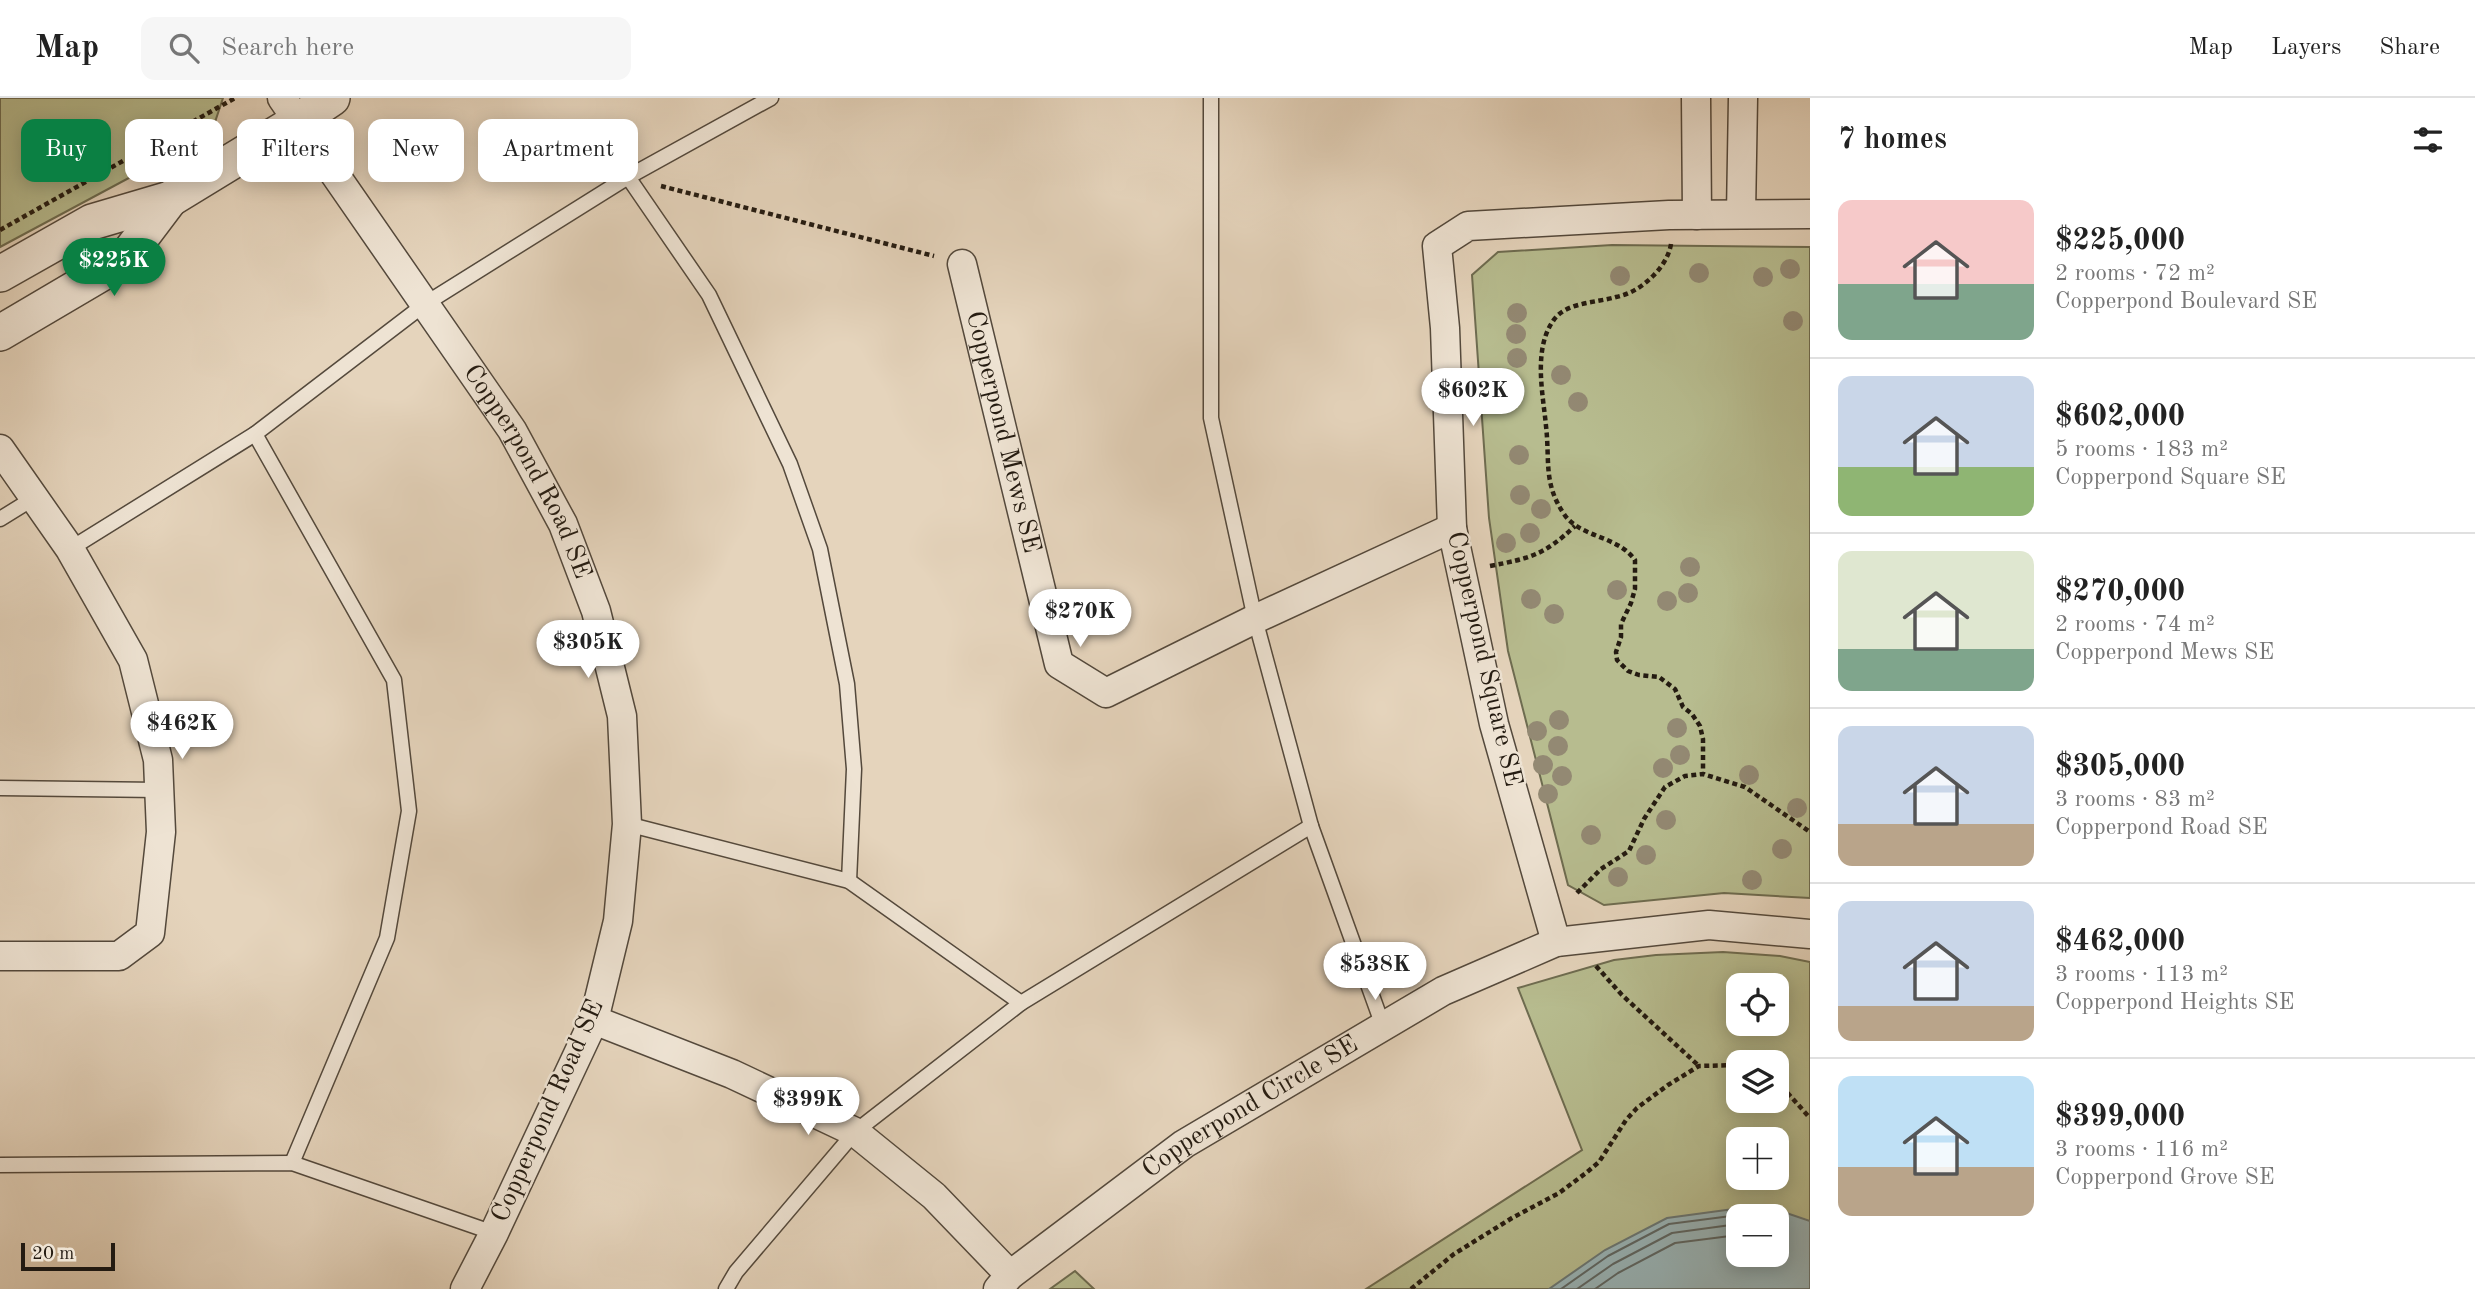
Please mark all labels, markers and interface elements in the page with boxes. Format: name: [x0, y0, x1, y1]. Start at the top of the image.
search box: [141, 17, 631, 80]
icon: search: [165, 29, 203, 67]
text: Map: [35, 32, 99, 65]
text: Search here: [221, 35, 354, 61]
text: Map: [2189, 36, 2233, 60]
text: Layers: [2271, 36, 2341, 60]
text: Share: [2379, 36, 2440, 60]
chip: Buy: [21, 119, 111, 182]
chip: Rent: [125, 119, 223, 182]
chip: Filters: [237, 119, 354, 182]
chip: New: [368, 119, 464, 182]
chip: Apartment: [478, 119, 638, 182]
icon: filters: [2409, 121, 2447, 159]
text: 7 homes: [1838, 125, 1947, 155]
text: $225,000: [2055, 226, 2185, 256]
icon: home: [1894, 228, 1978, 312]
pin: $225K: [65, 238, 163, 298]
text: $225K: [78, 249, 150, 272]
text: 2 rooms · 72 m²: [2055, 262, 2215, 285]
text: Copperpond Boulevard SE: [2055, 290, 2317, 313]
street label: Copperpond Mews SE: [961, 309, 1045, 556]
street label: Copperpond Road SE: [458, 360, 596, 582]
pin: $602K: [1424, 368, 1522, 428]
text: $602K: [1437, 379, 1509, 402]
text: $602,000: [2055, 402, 2185, 432]
icon: home: [1894, 404, 1978, 488]
text: 5 rooms · 183 m²: [2055, 438, 2228, 461]
text: Copperpond Square SE: [2055, 466, 2286, 489]
street label: Copperpond Square SE: [1442, 529, 1526, 789]
text: $270,000: [2055, 577, 2185, 607]
icon: home: [1894, 579, 1978, 663]
pin: $270K: [1031, 589, 1129, 649]
text: $270K: [1044, 600, 1116, 623]
text: 2 rooms · 74 m²: [2055, 613, 2215, 636]
pin: $305K: [539, 620, 637, 680]
text: $305K: [552, 631, 624, 654]
text: Copperpond Mews SE: [2055, 641, 2274, 664]
pin: $462K: [133, 702, 231, 761]
text: $462K: [146, 712, 218, 735]
text: $305,000: [2055, 752, 2185, 782]
icon: home: [1894, 754, 1978, 838]
text: 3 rooms · 83 m²: [2055, 788, 2215, 811]
text: Copperpond Road SE: [2055, 816, 2268, 839]
text: $462,000: [2055, 927, 2185, 957]
icon: home: [1894, 929, 1978, 1013]
pin: $538K: [1326, 942, 1424, 1002]
text: $538K: [1339, 953, 1411, 976]
text: 3 rooms · 113 m²: [2055, 963, 2228, 986]
map controls: [1726, 973, 1789, 1267]
button: locate: [1726, 973, 1789, 1036]
text: Copperpond Heights SE: [2055, 991, 2294, 1014]
street label: Copperpond Road SE: [487, 996, 609, 1226]
street label: Copperpond Circle SE: [1138, 1031, 1363, 1183]
button: layers: [1726, 1050, 1789, 1113]
pin: $399K: [759, 1077, 857, 1137]
text: $399K: [772, 1088, 844, 1111]
text: $399,000: [2055, 1102, 2185, 1132]
icon: home: [1894, 1104, 1978, 1188]
button: +: [1726, 1127, 1789, 1190]
text: 3 rooms · 116 m²: [2055, 1138, 2228, 1161]
text: Copperpond Grove SE: [2055, 1166, 2275, 1189]
button: −: [1726, 1204, 1789, 1267]
scale bar: [21, 1240, 116, 1272]
text: 20 m: [32, 1245, 74, 1264]

